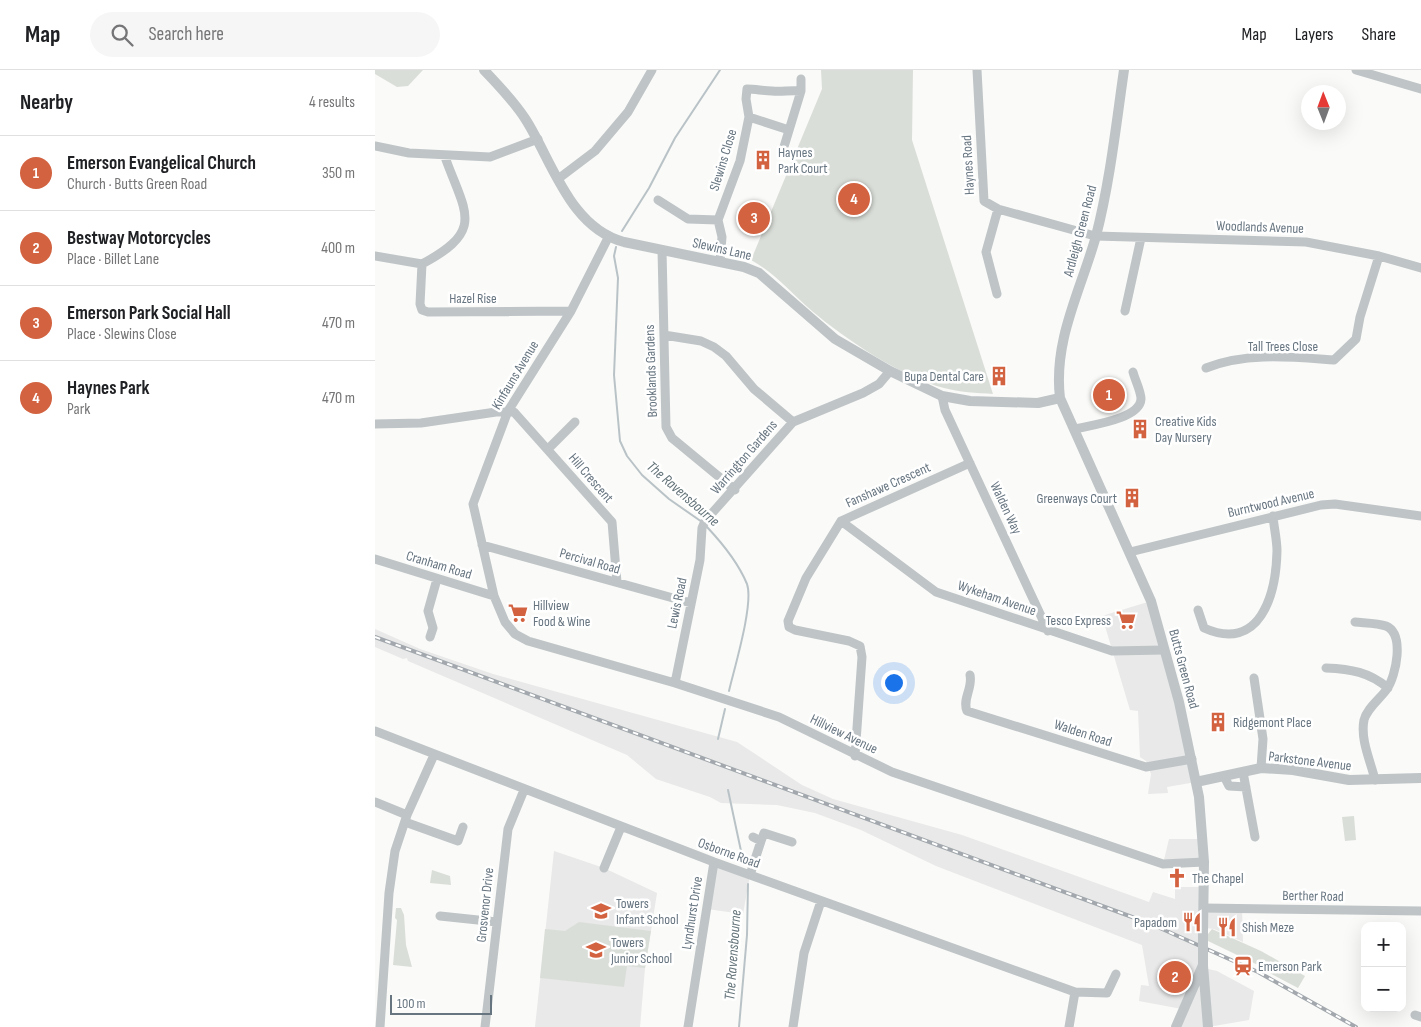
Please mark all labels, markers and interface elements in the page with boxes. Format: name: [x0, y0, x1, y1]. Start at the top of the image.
search box: [90, 12, 440, 57]
text: Map: [25, 20, 60, 49]
icon: search: [108, 21, 136, 49]
text: Search here: [148, 23, 224, 46]
text: Map: [1242, 24, 1267, 45]
text: Layers: [1295, 24, 1334, 45]
text: Share: [1362, 24, 1396, 45]
north arrow: [1301, 85, 1346, 130]
text: Nearby: [20, 90, 73, 115]
text: 4 results: [309, 93, 355, 112]
street label: Slewins Close: [706, 127, 740, 193]
street label: Haynes Road: [958, 134, 978, 195]
place label: Haynes Park Court: [778, 144, 828, 177]
building icon: Haynes Park Court: [752, 149, 774, 171]
text: Emerson Evangelical Church: [67, 152, 256, 175]
text: 1: [33, 164, 39, 183]
text: 350 m: [322, 164, 355, 183]
text: Church · Butts Green Road: [67, 175, 207, 194]
pin: 4: [838, 180, 870, 218]
street label: Ardleigh Green Road: [1059, 183, 1100, 280]
pin: 3: [738, 199, 770, 237]
street label: Woodlands Avenue: [1216, 217, 1304, 237]
text: Bestway Motorcycles: [67, 227, 211, 250]
street label: Slewins Lane: [691, 234, 753, 264]
text: 2: [32, 239, 40, 258]
text: 400 m: [321, 239, 355, 258]
text: Place · Billet Lane: [67, 250, 159, 269]
street label: Hazel Rise: [449, 290, 497, 307]
text: Emerson Park Social Hall: [67, 302, 231, 325]
text: 3: [32, 314, 40, 333]
text: 470 m: [322, 314, 355, 333]
street label: Brooklands Gardens: [641, 324, 661, 418]
text: Place · Slewins Close: [67, 325, 177, 344]
street label: Kinfauns Avenue: [488, 337, 542, 413]
street label: Tall Trees Close: [1248, 338, 1318, 355]
building icon: Bupa Dental Care: [988, 365, 1010, 387]
place label: Bupa Dental Care: [904, 368, 984, 385]
pin: 1: [1093, 376, 1125, 414]
text: Haynes Park: [67, 377, 150, 400]
text: 4: [32, 389, 40, 408]
text: 470 m: [322, 389, 355, 408]
text: Park: [67, 400, 90, 419]
place label: Creative Kids Day Nursery: [1155, 413, 1216, 446]
street label: Warrington Gardens: [707, 416, 781, 498]
building icon: Creative Kids Day Nursery: [1129, 418, 1151, 440]
street label: Hill Crescent: [565, 450, 617, 506]
water label: The Ravensbourne: [643, 457, 724, 531]
street label: Fanshawe Crescent: [843, 459, 933, 511]
street label: Walden Way: [986, 479, 1026, 537]
street label: Burntwood Avenue: [1226, 485, 1316, 521]
building icon: Greenways Court: [1121, 487, 1143, 509]
place label: Greenways Court: [1037, 490, 1117, 507]
street label: Percival Road: [558, 544, 622, 578]
street label: Cranham Road: [404, 547, 474, 583]
street label: Lewis Road: [663, 576, 691, 630]
street label: Wykeham Avenue: [955, 577, 1039, 619]
place label: Hillview Food & Wine: [533, 597, 590, 630]
supermarket icon: Hillview Food & Wine: [507, 602, 529, 624]
supermarket icon: Tesco Express: [1115, 609, 1137, 631]
place label: Tesco Express: [1046, 612, 1111, 629]
street label: Butts Green Road: [1165, 627, 1203, 711]
your location: [881, 670, 907, 696]
street label: Hillview Avenue: [808, 710, 880, 758]
building icon: Ridgemont Place: [1207, 711, 1229, 733]
place label: Ridgemont Place: [1233, 714, 1312, 731]
street label: Walden Road: [1052, 716, 1114, 750]
street label: Parkstone Avenue: [1268, 747, 1352, 775]
street label: Osborne Road: [696, 834, 762, 872]
street label: Grosvenor Drive: [473, 867, 497, 943]
church icon: The Chapel: [1166, 867, 1188, 889]
place label: The Chapel: [1192, 870, 1244, 887]
street label: Lyndhurst Drive: [678, 875, 706, 951]
street label: Berther Road: [1282, 887, 1344, 905]
place label: Towers Infant School: [616, 895, 679, 928]
school or university icon: Towers Infant School: [590, 900, 612, 922]
water label: The Ravensbourne: [720, 909, 746, 1001]
restaurant icon: Papadom: [1181, 911, 1203, 933]
place label: Papadom: [1134, 914, 1177, 931]
restaurant icon: Shish Meze: [1216, 916, 1238, 938]
place label: Shish Meze: [1242, 919, 1294, 936]
map controls: [1361, 922, 1406, 1012]
button: +: [1361, 922, 1406, 967]
place label: Towers Junior School: [610, 934, 672, 967]
school or university icon: Towers Junior School: [585, 939, 607, 961]
station icon: Emerson Park: [1232, 955, 1254, 977]
pin: 2: [1159, 958, 1191, 996]
place label: Emerson Park: [1258, 958, 1322, 975]
button: −: [1361, 967, 1406, 1012]
scale bar: [390, 992, 493, 1015]
text: 100 m: [397, 995, 426, 1012]

